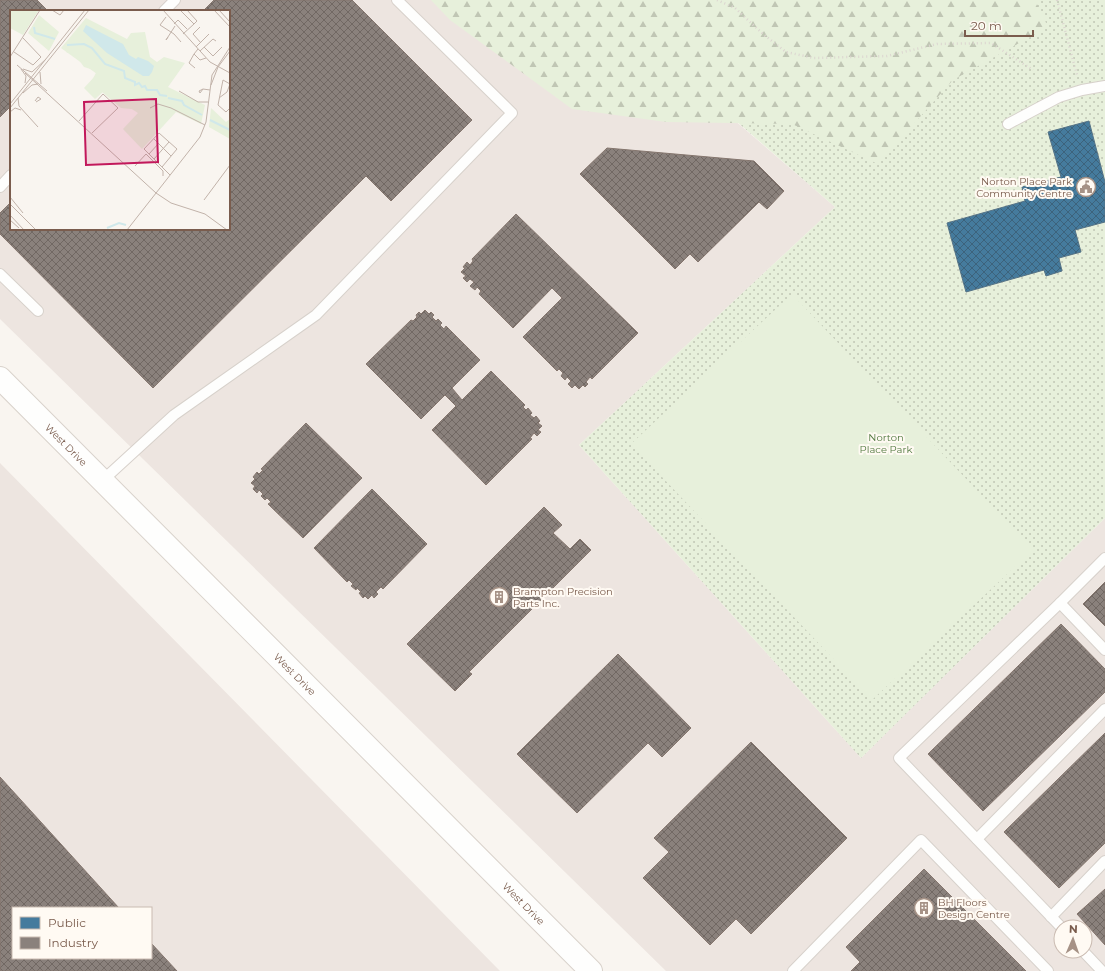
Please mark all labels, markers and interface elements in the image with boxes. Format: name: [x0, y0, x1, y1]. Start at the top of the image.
inset map: [10, 10, 230, 230]
scale bar: [965, 12, 1033, 38]
text: 20 m: [971, 18, 1002, 33]
place label: Norton Place Park Community Centre: [976, 175, 1072, 200]
public building icon: Norton Place Park Community Centre: [1075, 176, 1097, 198]
street label: West Drive: [42, 421, 90, 469]
park label: Norton Place Park: [860, 431, 912, 456]
place label: Brampton Precision Parts Inc.: [513, 585, 613, 610]
building icon: Brampton Precision Parts Inc.: [488, 586, 510, 608]
street label: West Drive: [271, 651, 319, 698]
street label: West Drive: [500, 880, 547, 928]
place label: BH Floors Design Centre: [938, 896, 1010, 921]
building icon: BH Floors Design Centre: [913, 897, 935, 919]
legend: [12, 907, 152, 959]
text: Public: [48, 915, 86, 930]
north arrow: [1053, 919, 1093, 959]
text: N: [1069, 922, 1078, 936]
text: Industry: [48, 935, 98, 950]

